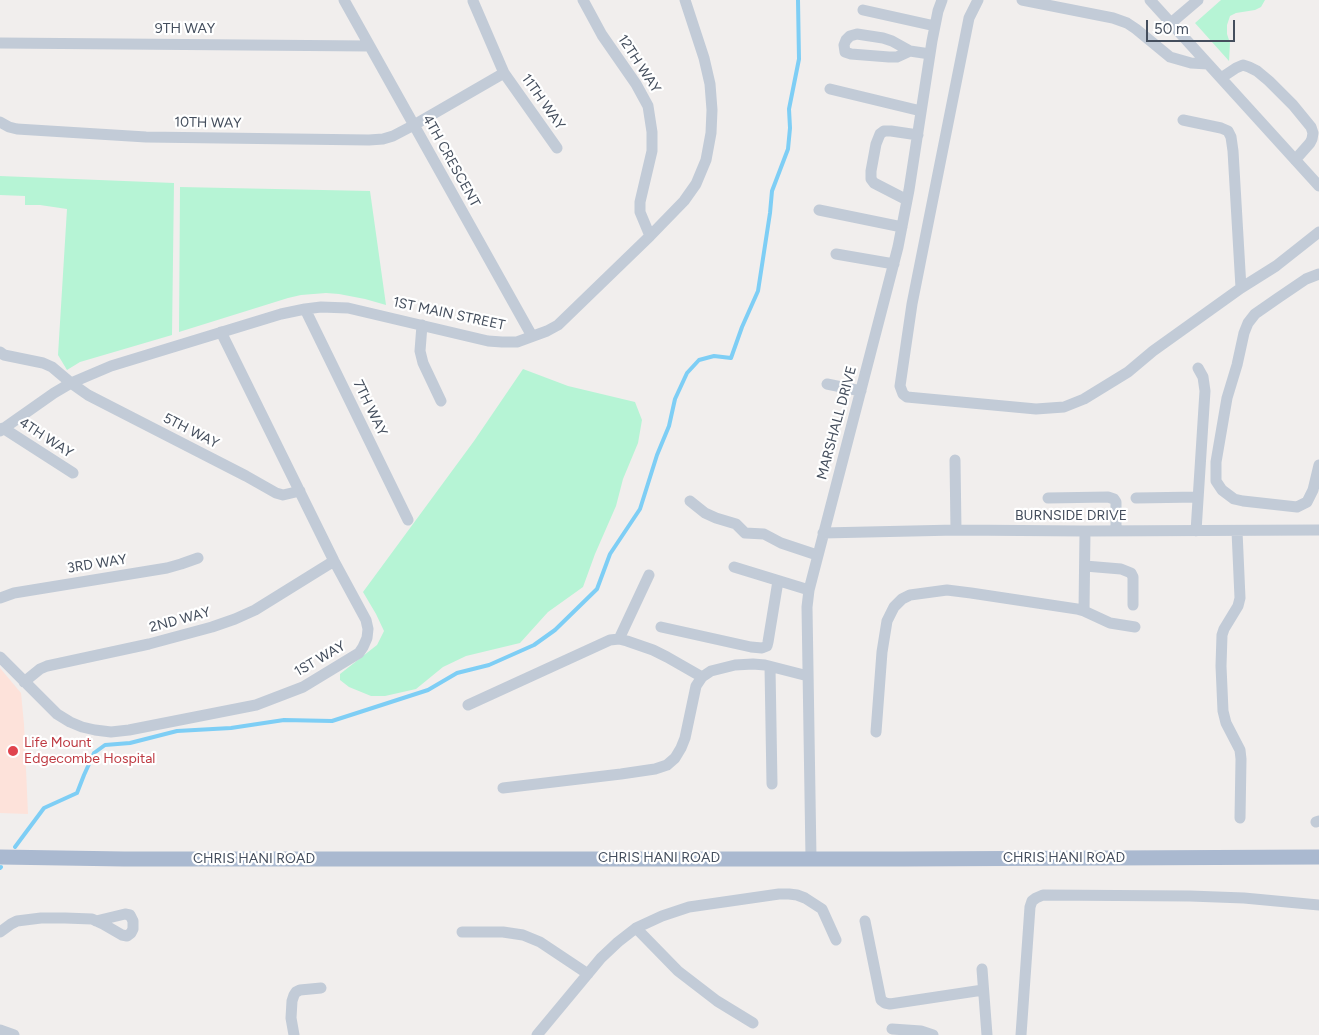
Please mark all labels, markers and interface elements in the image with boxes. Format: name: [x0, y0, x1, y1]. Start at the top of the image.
scale bar: [1149, 10, 1238, 42]
text: 50 m: [1154, 20, 1189, 38]
street label: 9TH WAY: [155, 21, 215, 37]
street label: 12TH WAY: [614, 32, 664, 96]
street label: 11TH WAY: [518, 71, 568, 133]
street label: 4TH CRESCENT: [419, 112, 483, 210]
street label: 10TH WAY: [174, 114, 242, 132]
street label: 1ST MAIN STREET: [391, 294, 507, 334]
street label: MARSHALL DRIVE: [814, 364, 860, 482]
street label: 7TH WAY: [349, 377, 391, 439]
street label: 5TH WAY: [160, 410, 222, 452]
street label: 4TH WAY: [16, 414, 76, 462]
street label: BURNSIDE DRIVE: [1015, 508, 1127, 524]
street label: 3RD WAY: [66, 551, 128, 577]
street label: 2ND WAY: [148, 604, 212, 636]
street label: 1ST WAY: [291, 638, 349, 680]
place label: Life Mount Edgecombe Hospital: [24, 735, 155, 768]
marker: Life Mount Edgecombe Hospital: [6, 744, 20, 758]
street label: CHRIS HANI ROAD: [598, 850, 720, 866]
street label: CHRIS HANI ROAD: [1003, 850, 1125, 866]
street label: CHRIS HANI ROAD: [193, 851, 315, 867]

